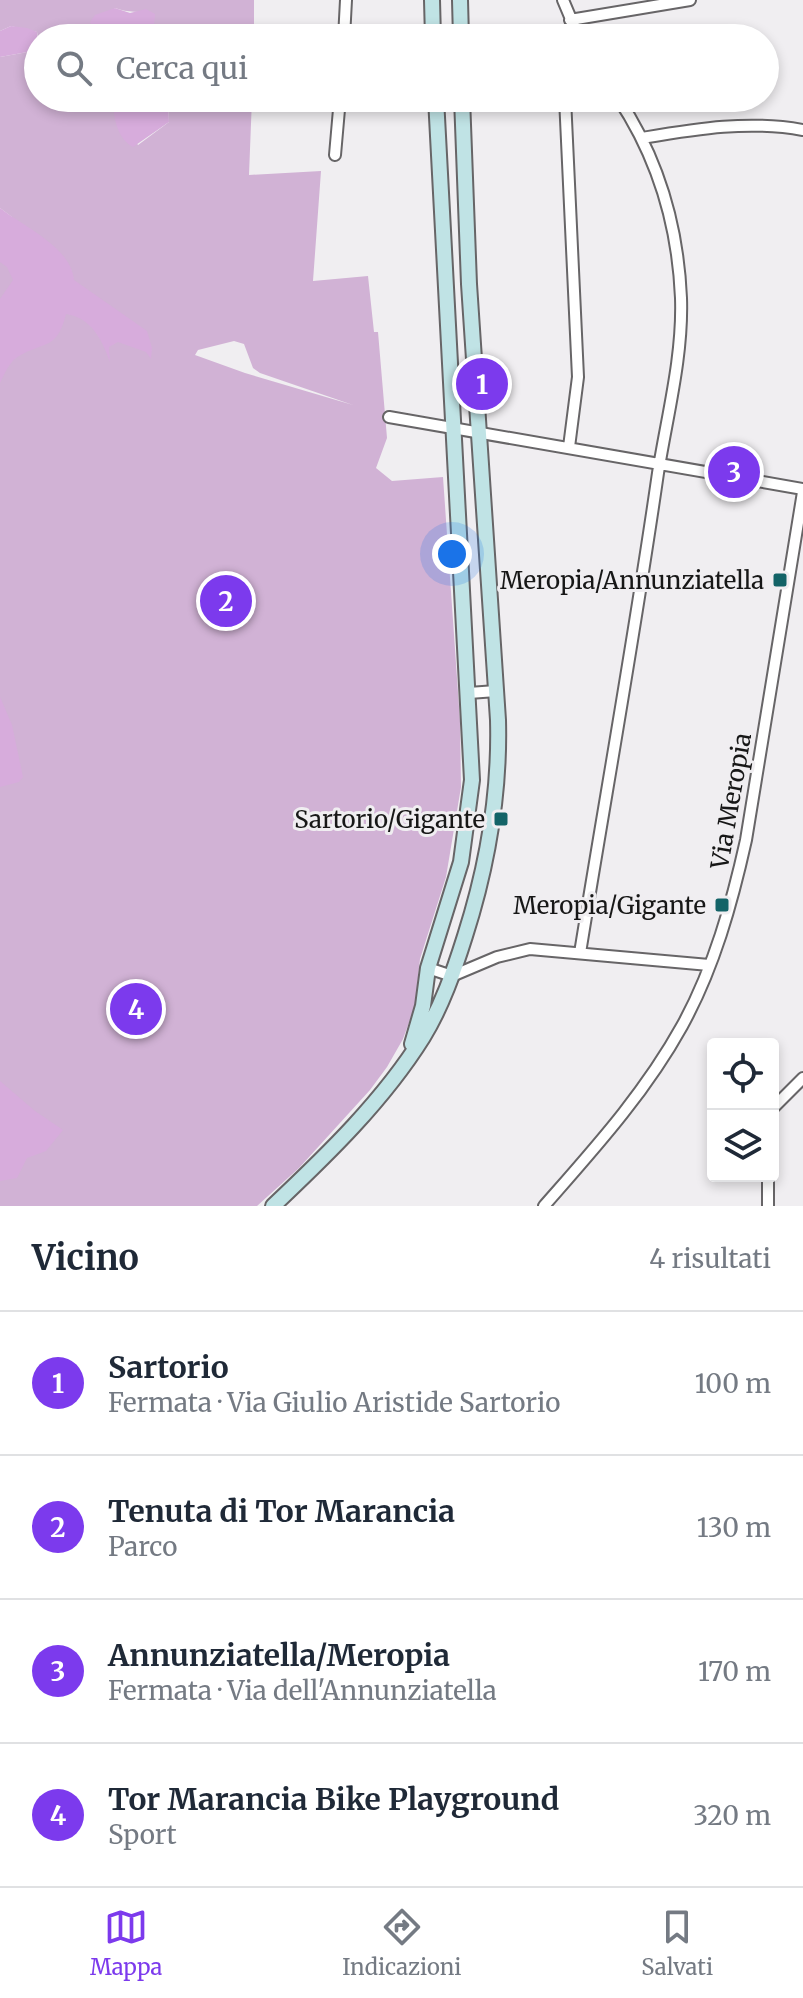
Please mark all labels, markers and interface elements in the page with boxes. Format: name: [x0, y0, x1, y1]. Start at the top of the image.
search box: [24, 24, 779, 112]
icon: search: [52, 46, 96, 90]
text: Cerca qui: [116, 49, 248, 87]
pin: 1: [456, 354, 508, 414]
pin: 3: [708, 442, 760, 502]
your location: [432, 534, 472, 574]
place label: Meropia/Annunziatella: [500, 565, 764, 596]
pin: 2: [200, 571, 252, 631]
marker: Meropia/Annunziatella: [771, 571, 789, 589]
street label: Via Meropia: [704, 730, 758, 872]
place label: Sartorio/Gigante: [294, 804, 485, 835]
marker: Sartorio/Gigante: [492, 810, 510, 828]
place label: Meropia/Gigante: [513, 890, 706, 921]
marker: Meropia/Gigante: [713, 896, 731, 914]
pin: 4: [110, 979, 162, 1039]
map controls: [707, 1038, 779, 1182]
button: locate: [707, 1038, 779, 1110]
button: layers: [707, 1110, 779, 1182]
text: Vicino: [32, 1237, 139, 1279]
text: 4 risultati: [649, 1242, 771, 1275]
text: Sartorio: [108, 1348, 229, 1386]
text: 1: [52, 1367, 64, 1400]
text: 100 m: [695, 1367, 771, 1400]
text: Fermata · Via Giulio Aristide Sartorio: [108, 1386, 561, 1419]
text: Tenuta di Tor Marancia: [108, 1492, 455, 1530]
text: 2: [50, 1511, 66, 1544]
text: 130 m: [697, 1511, 771, 1544]
text: Parco: [108, 1530, 177, 1563]
text: Annunziatella/Meropia: [108, 1636, 450, 1674]
text: 3: [51, 1655, 65, 1688]
text: 170 m: [698, 1655, 771, 1688]
text: Fermata · Via dell'Annunziatella: [108, 1674, 497, 1707]
text: Tor Marancia Bike Playground: [108, 1780, 559, 1818]
text: 4: [50, 1799, 66, 1832]
text: 320 m: [693, 1799, 771, 1832]
text: Sport: [108, 1818, 177, 1851]
tab: Mappa: [90, 1905, 162, 1981]
tab: Indicazioni: [342, 1905, 461, 1981]
tab: Salvati: [641, 1905, 713, 1981]

